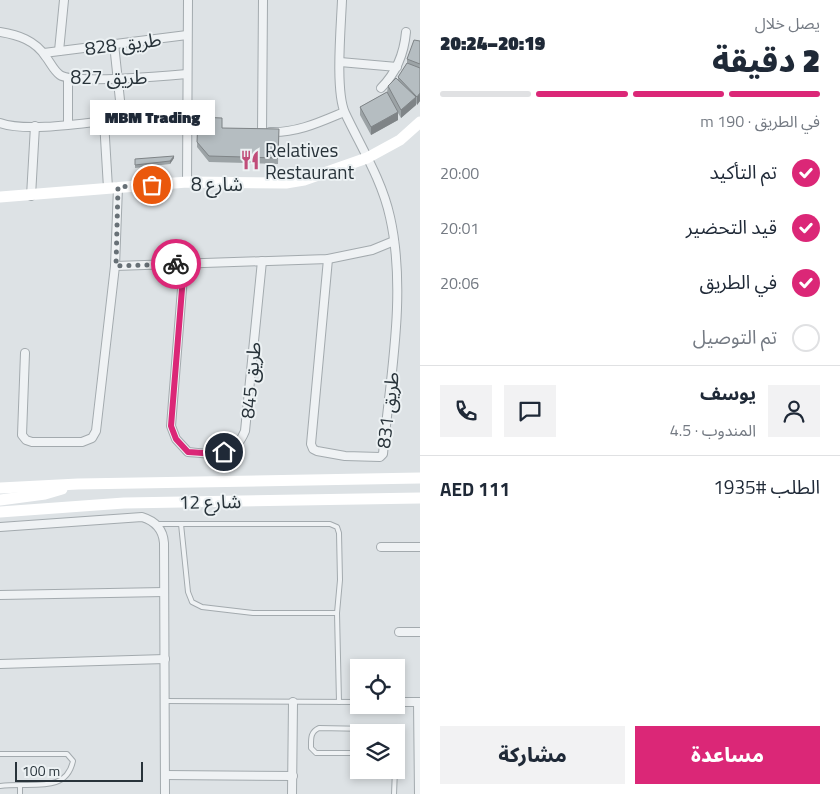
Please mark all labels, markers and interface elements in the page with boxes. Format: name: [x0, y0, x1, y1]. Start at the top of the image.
text: يصل خلال: [755, 11, 820, 35]
street label: طريق 828: [83, 24, 163, 62]
text: 20:19–20:24: [440, 28, 545, 57]
text: 2 دقيقة: [712, 36, 820, 84]
street label: طريق 827: [71, 62, 148, 91]
callout: MBM Trading: [90, 100, 214, 135]
text: MBM Trading: [105, 105, 200, 129]
text: في الطريق · 190 m: [700, 109, 820, 133]
place label: Relatives Restaurant: [265, 135, 354, 186]
restaurant icon: Relatives Restaurant: [239, 149, 261, 171]
text: تم التأكيد: [709, 157, 777, 186]
icon: check: [792, 159, 820, 187]
text: 20:00: [440, 161, 479, 185]
pin: [131, 164, 173, 206]
street label: شارع 8: [191, 169, 243, 198]
icon: bag: [138, 171, 166, 199]
text: قيد التحضير: [686, 212, 777, 241]
icon: check: [792, 214, 820, 242]
text: 20:01: [440, 216, 479, 240]
courier: [151, 239, 201, 289]
icon: bike: [162, 250, 190, 278]
text: في الطريق: [699, 267, 777, 296]
icon: check: [792, 269, 820, 297]
text: 20:06: [440, 271, 479, 295]
text: تم التوصيل: [693, 322, 777, 351]
street label: طريق 845: [232, 340, 268, 420]
street label: طريق 831: [368, 370, 406, 450]
text: يوسف: [700, 378, 756, 407]
button: phone: [440, 385, 492, 437]
button: chat: [504, 385, 556, 437]
button: person: [768, 385, 820, 437]
text: المندوب · 4.5: [670, 418, 756, 442]
pin: [203, 431, 245, 473]
icon: home: [210, 438, 238, 466]
text: الطلب #1935: [713, 472, 820, 501]
text: AED 111: [440, 474, 510, 503]
street label: شارع 12: [179, 486, 241, 516]
map controls: [350, 659, 405, 779]
button: locate: [350, 659, 405, 714]
button: layers: [350, 724, 405, 779]
button: مشاركة: [440, 726, 625, 784]
button: مساعدة: [635, 726, 820, 784]
scale bar: [15, 759, 142, 782]
text: 100 m: [22, 760, 60, 781]

